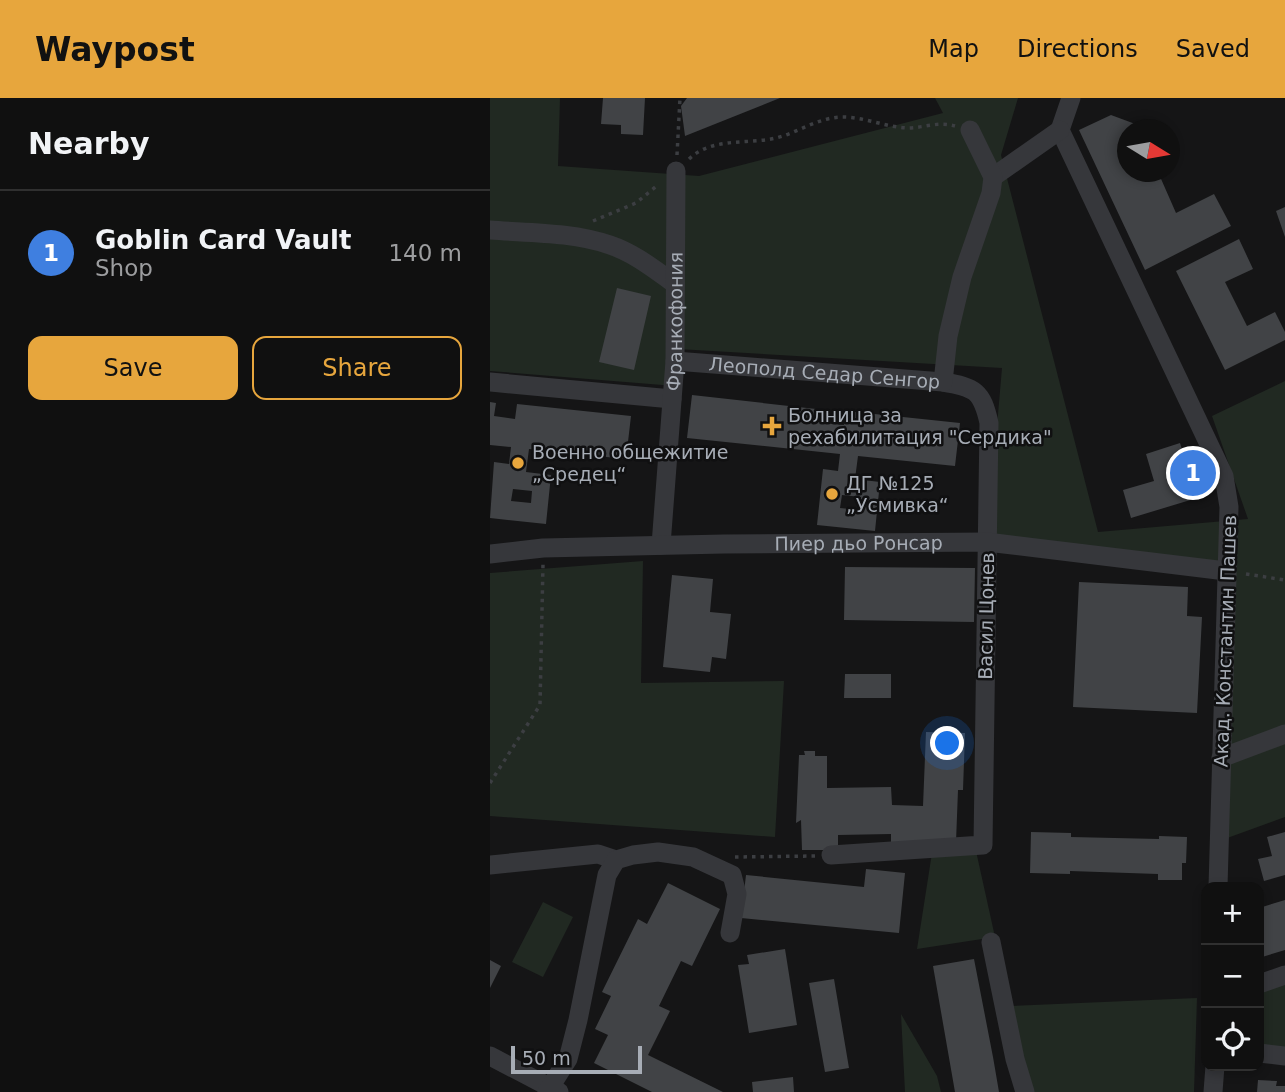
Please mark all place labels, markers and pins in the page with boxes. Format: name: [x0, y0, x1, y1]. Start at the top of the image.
place label: Болница за рехабилитация "Сердика": [788, 404, 1052, 448]
marker: Болница за рехабилитация "Сердика": [762, 416, 782, 436]
place label: Военно общежитие „Средец“: [532, 441, 728, 485]
pin: 1: [1170, 447, 1216, 499]
marker: Военно общежитие „Средец“: [510, 455, 526, 471]
place label: ДГ №125 „Усмивка“: [846, 472, 949, 516]
marker: ДГ №125 „Усмивка“: [824, 486, 840, 502]

